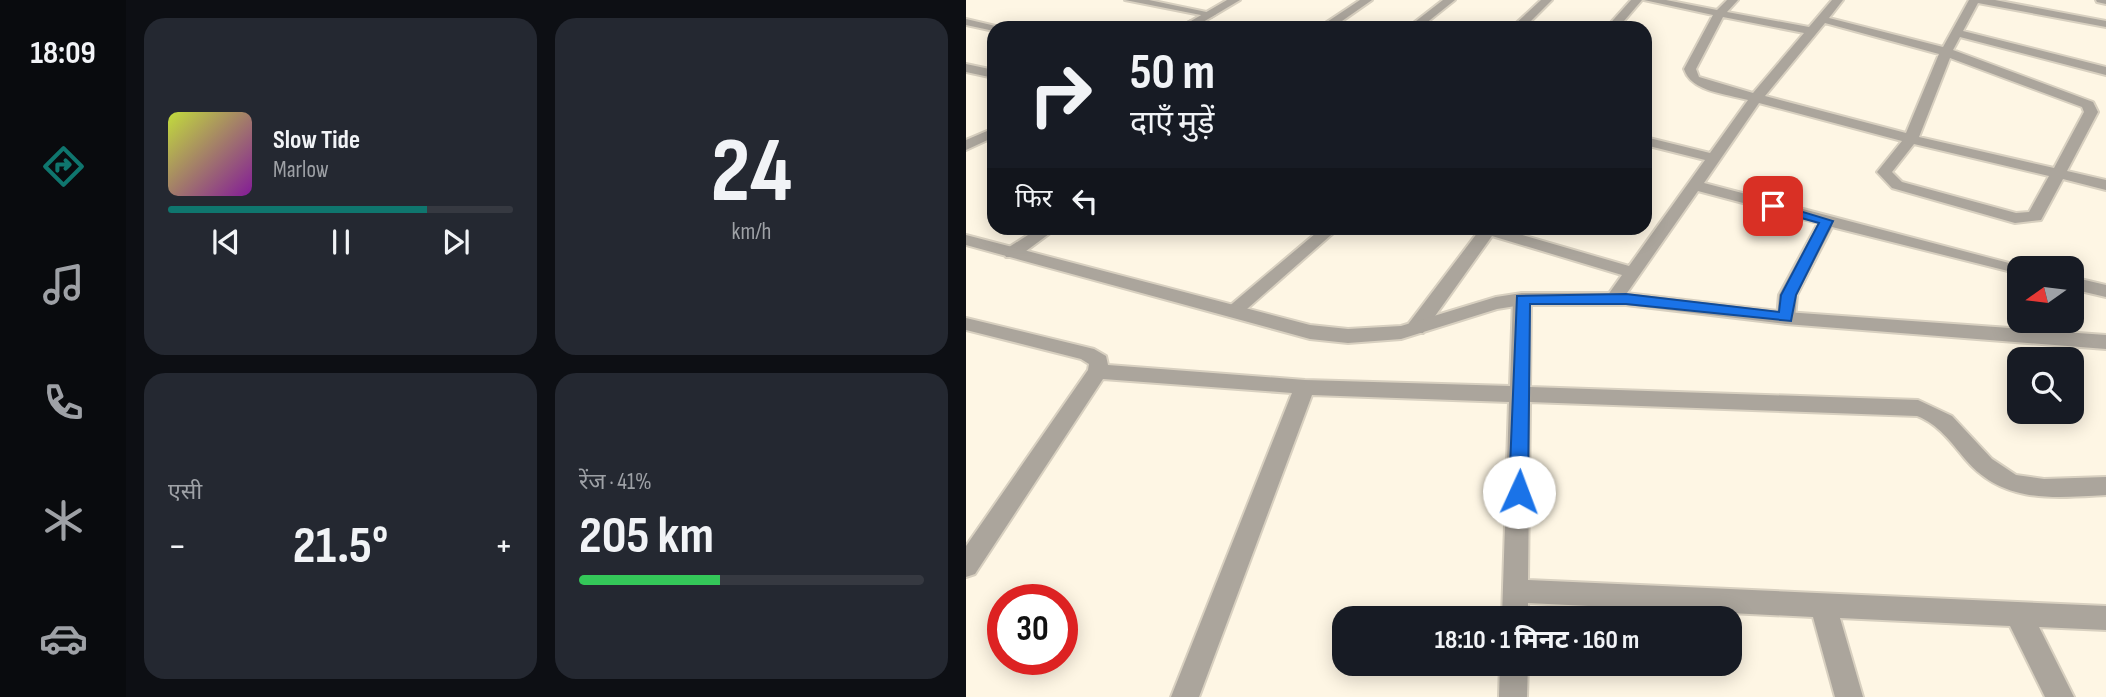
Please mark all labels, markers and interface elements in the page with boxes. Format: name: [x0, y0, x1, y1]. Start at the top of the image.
text: 18:09: [30, 34, 96, 73]
text: 50 m: [1130, 44, 1215, 103]
icon: right: [1015, 49, 1106, 140]
text: दाएँ मुड़ें: [1130, 104, 1214, 143]
text: 24: [711, 118, 792, 227]
text: Slow Tide: [273, 125, 360, 156]
icon: directions: [39, 142, 88, 191]
text: Marlow: [273, 156, 329, 184]
pin: [1743, 176, 1803, 236]
icon: left: [1066, 182, 1104, 220]
text: फिर: [1015, 184, 1052, 215]
icon: arrive: [1754, 187, 1792, 225]
text: km/h: [732, 218, 771, 246]
icon: previous: [207, 223, 245, 261]
icon: pause: [322, 223, 360, 261]
icon: next: [437, 223, 475, 261]
north arrow: [2007, 256, 2084, 332]
map controls: [2007, 256, 2084, 424]
icon: music: [39, 260, 88, 309]
button: search: [2007, 347, 2084, 424]
icon: phone: [39, 378, 88, 427]
position arrow: [1482, 455, 1556, 529]
text: रेंज · 41%: [579, 468, 652, 496]
text: एसी: [168, 478, 202, 506]
icon: climate: [39, 496, 88, 545]
text: 205 km: [579, 505, 714, 568]
text: 21.5°: [293, 515, 388, 578]
text: −: [168, 524, 187, 569]
text: +: [494, 524, 513, 569]
speed limit sign: 30: [987, 584, 1078, 675]
icon: car: [39, 614, 88, 663]
text: 18:10 · 1 मिनट · 160 m: [1435, 625, 1639, 656]

